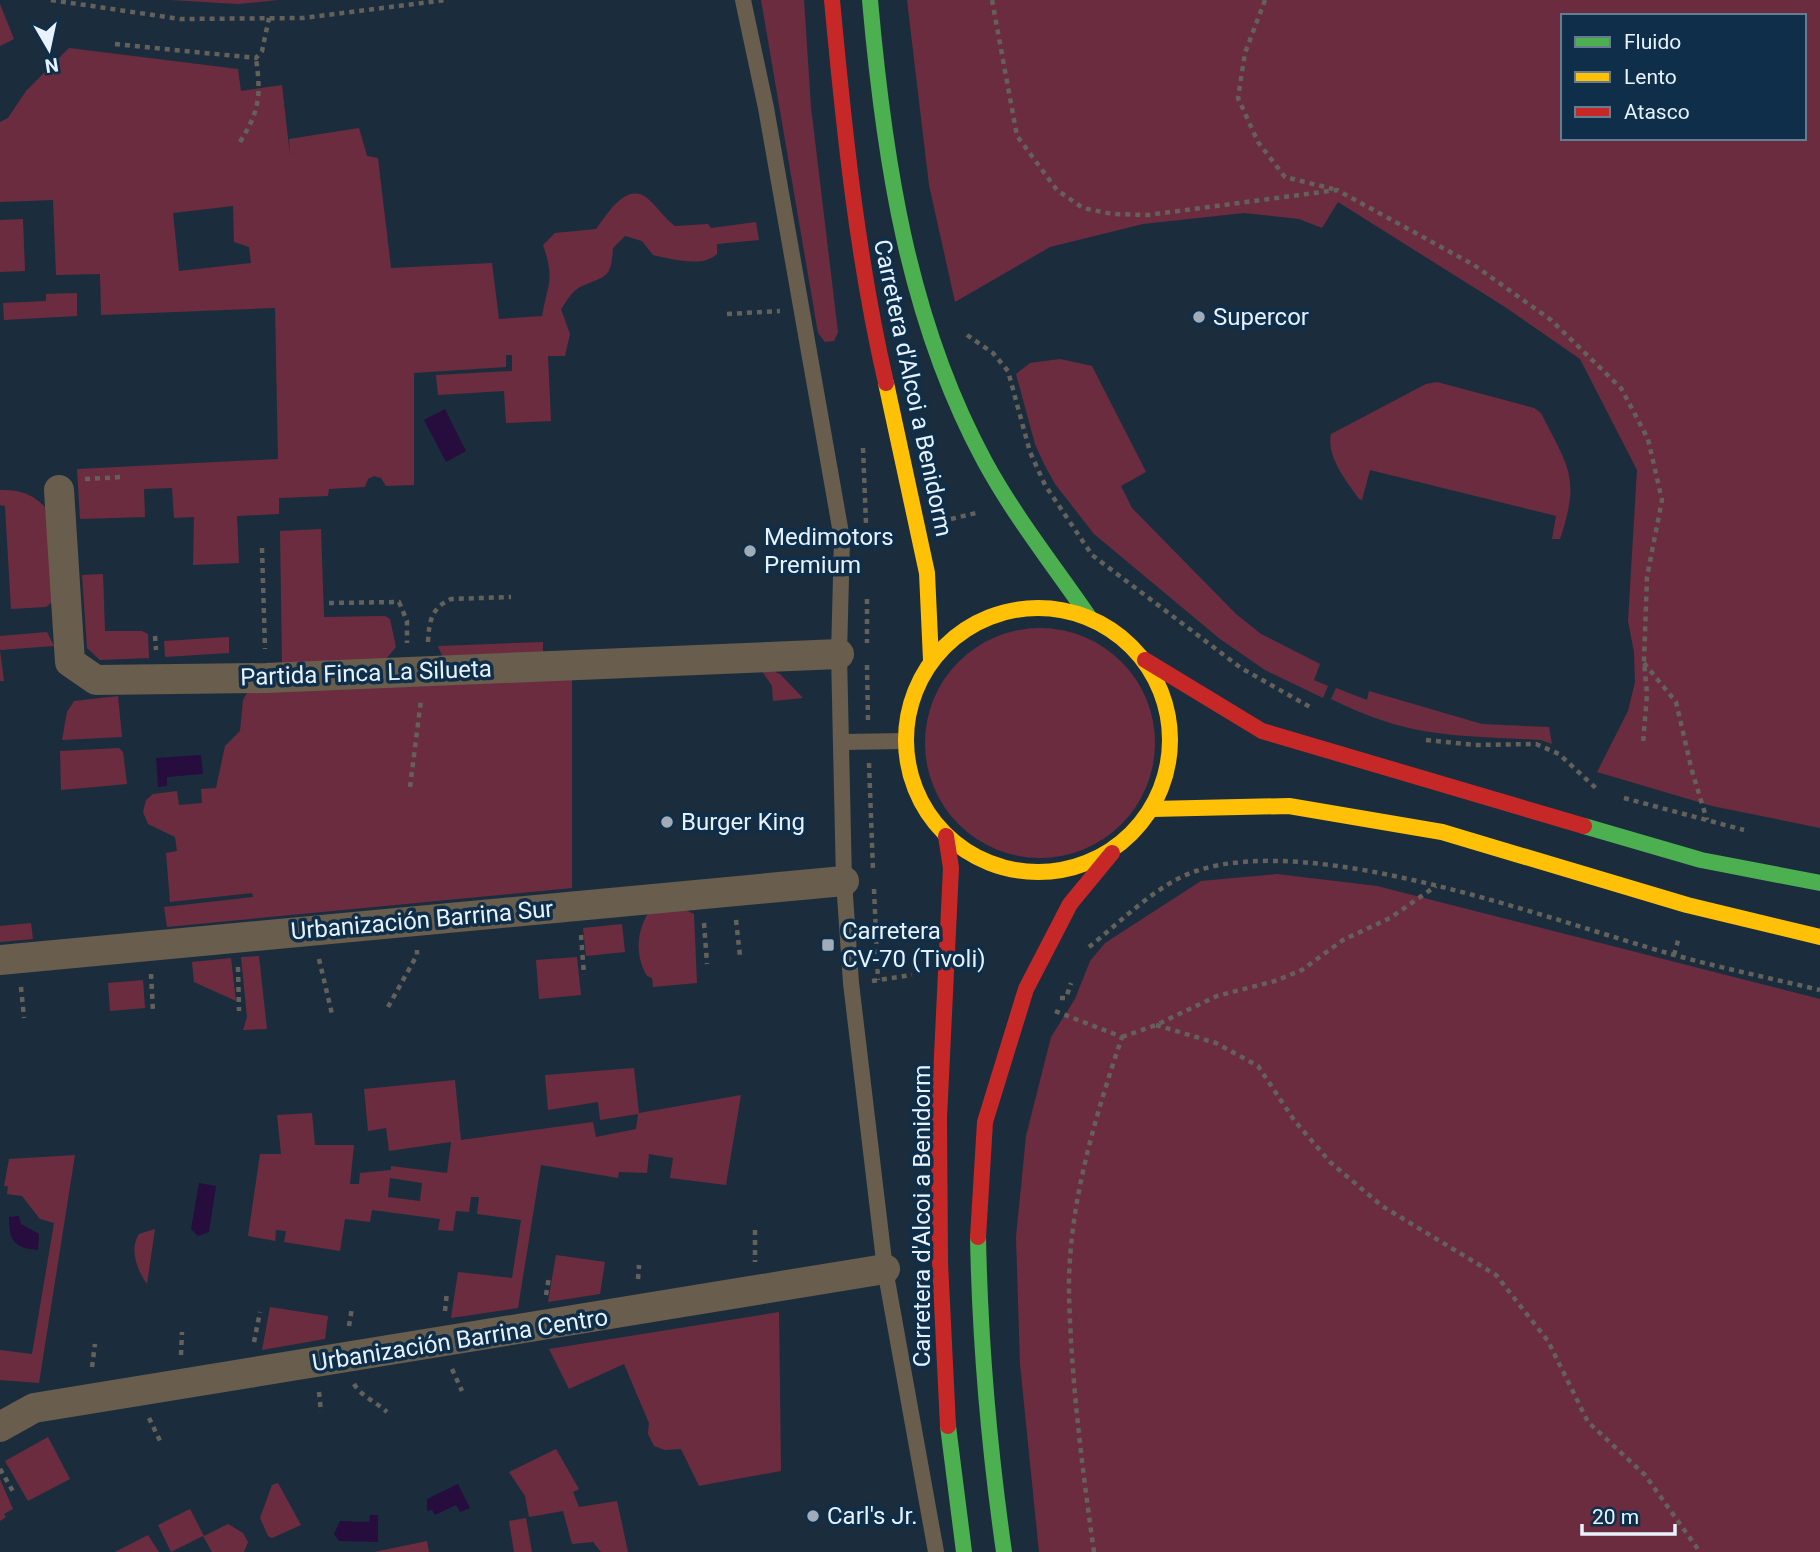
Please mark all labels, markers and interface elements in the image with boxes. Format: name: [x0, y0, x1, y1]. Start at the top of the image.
north arrow: [14, 14, 84, 84]
legend: [1561, 14, 1806, 140]
text: Fluido: [1624, 30, 1681, 54]
text: N: [43, 53, 60, 78]
text: Lento: [1624, 65, 1677, 89]
text: Atasco: [1624, 100, 1690, 124]
street label: Carretera d'Alcoi a Benidorm: [868, 237, 958, 539]
place label: Supercor: [1213, 303, 1309, 331]
marker: Supercor: [1191, 309, 1207, 325]
place label: Medimotors Premium: [764, 523, 894, 579]
marker: Medimotors Premium: [742, 543, 758, 559]
street label: Partida Finca La Silueta: [240, 655, 492, 691]
place label: Burger King: [681, 808, 805, 836]
marker: Burger King: [659, 814, 675, 830]
street label: Urbanización Barrina Sur: [290, 895, 554, 945]
place label: Carretera CV-70 (Tivoli): [842, 917, 986, 973]
marker: Carretera CV-70 (Tivoli): [820, 937, 836, 953]
street label: Carretera d'Alcoi a Benidorm: [908, 1065, 936, 1367]
street label: Urbanización Barrina Centro: [310, 1303, 610, 1377]
scale bar: [1582, 1492, 1675, 1536]
place label: Carl's Jr.: [827, 1502, 918, 1530]
text: 20 m: [1592, 1505, 1639, 1529]
marker: Carl's Jr.: [805, 1508, 821, 1524]

